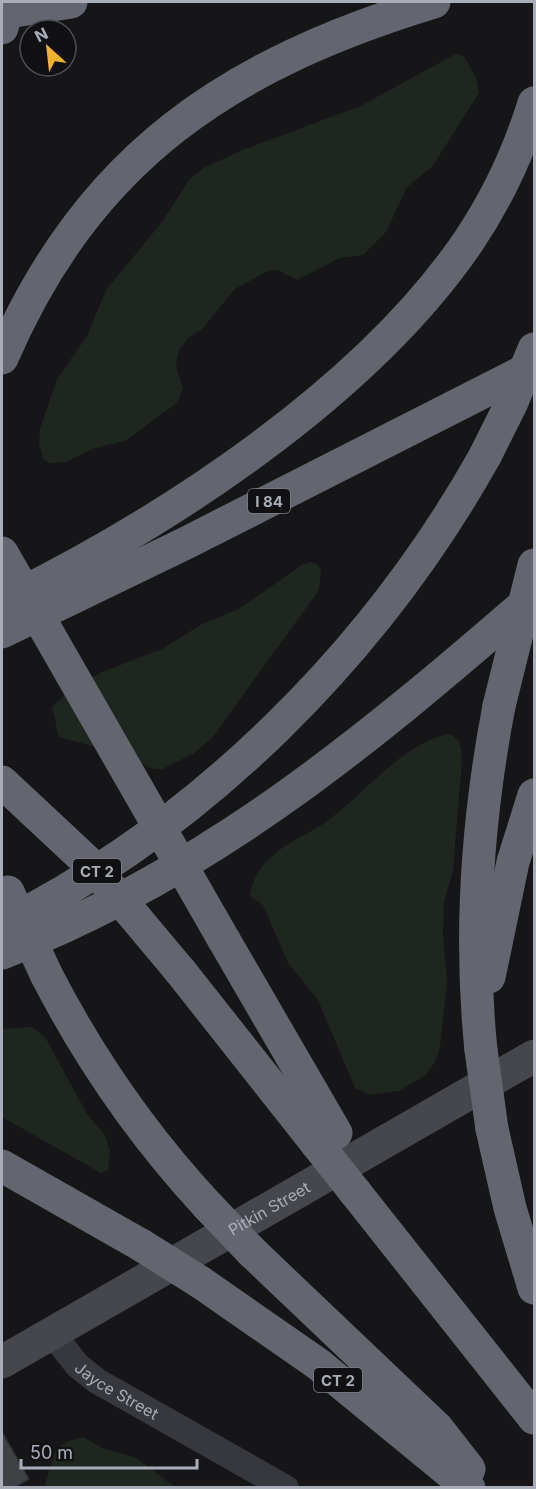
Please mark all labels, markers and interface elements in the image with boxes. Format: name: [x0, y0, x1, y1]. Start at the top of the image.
north arrow: [18, 18, 78, 78]
text: N: [31, 23, 51, 46]
road number: I 84: [248, 489, 290, 513]
road number: CT 2: [73, 859, 121, 883]
street label: Pitkin Street: [225, 1177, 313, 1240]
street label: Jayce Street: [71, 1357, 162, 1424]
road number: CT 2: [314, 1368, 362, 1392]
scale bar: [21, 1432, 196, 1470]
text: 50 m: [30, 1442, 73, 1463]

